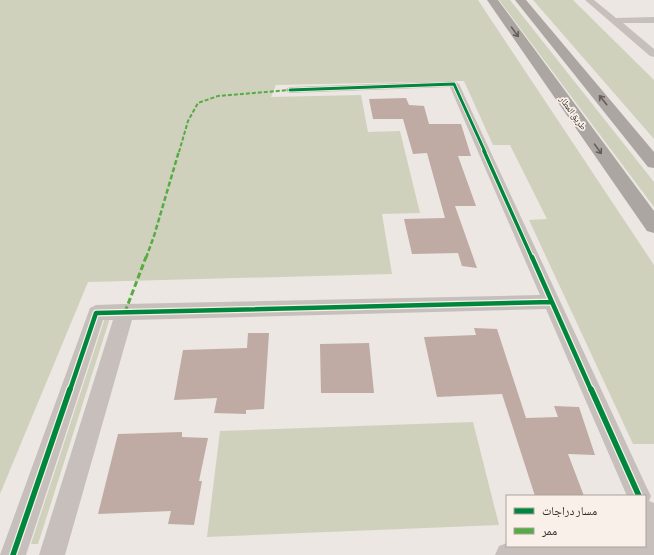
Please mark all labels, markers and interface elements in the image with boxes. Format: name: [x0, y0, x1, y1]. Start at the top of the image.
one-way arrow: [510, 26, 519, 37]
street label: طريق المطار: [557, 94, 588, 132]
one-way arrow: [598, 95, 607, 106]
one-way arrow: [594, 143, 602, 154]
legend: [506, 495, 646, 547]
text: مسار دراجات: [542, 504, 597, 518]
text: ممر: [541, 524, 557, 538]

